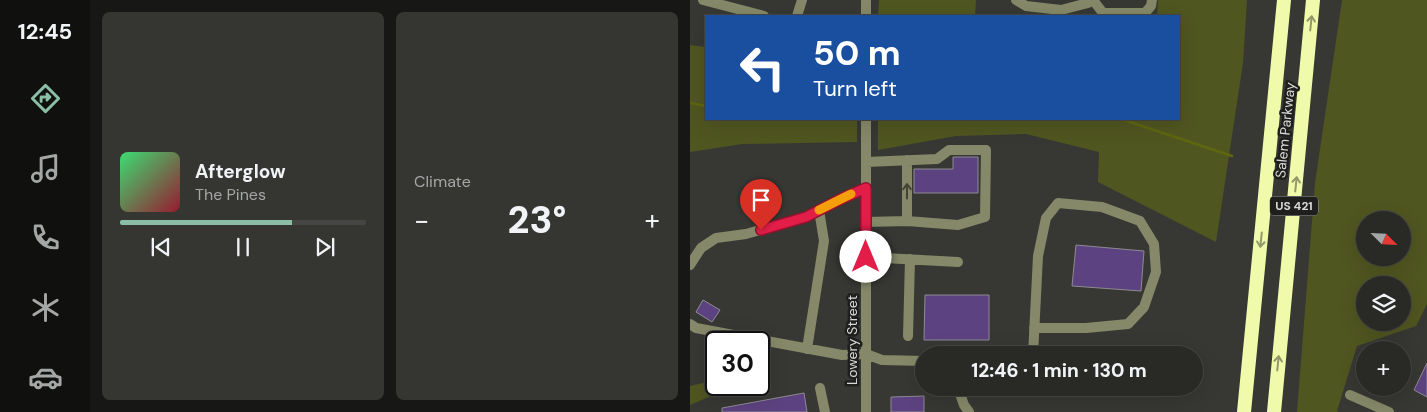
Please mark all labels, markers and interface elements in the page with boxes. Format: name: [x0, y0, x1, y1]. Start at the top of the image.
one-way arrow: [1306, 15, 1316, 31]
text: 12:45: [18, 17, 72, 46]
text: 50 m: [813, 30, 901, 76]
icon: left: [730, 35, 795, 100]
text: Turn left: [813, 74, 897, 103]
icon: directions: [28, 81, 63, 116]
street label: Salem Parkway: [1271, 81, 1299, 179]
icon: music: [28, 151, 63, 186]
text: Afterglow: [195, 159, 286, 184]
text: Climate: [414, 171, 471, 192]
one-way arrow: [1291, 177, 1301, 193]
pin: [740, 179, 782, 230]
one-way arrow: [902, 183, 912, 200]
text: The Pines: [195, 184, 266, 205]
icon: arrive: [747, 186, 775, 214]
text: 23°: [508, 195, 566, 245]
road number: US 421: [1270, 197, 1318, 216]
text: −: [414, 202, 429, 239]
text: +: [645, 202, 660, 239]
north arrow: [1356, 211, 1411, 266]
map controls: [1356, 211, 1411, 396]
icon: phone: [28, 220, 63, 255]
position arrow: [839, 230, 891, 282]
one-way arrow: [1256, 232, 1266, 248]
icon: previous: [147, 233, 175, 261]
icon: pause: [229, 233, 257, 261]
icon: next: [311, 233, 339, 261]
button: layers: [1356, 276, 1411, 331]
icon: climate: [28, 290, 63, 325]
street label: Lowery Street: [843, 295, 861, 385]
speed limit sign: 30: [705, 331, 770, 396]
button: +: [1356, 341, 1411, 396]
one-way arrow: [1274, 356, 1283, 372]
text: 12:46 · 1 min · 130 m: [971, 358, 1147, 383]
icon: car: [28, 360, 63, 395]

